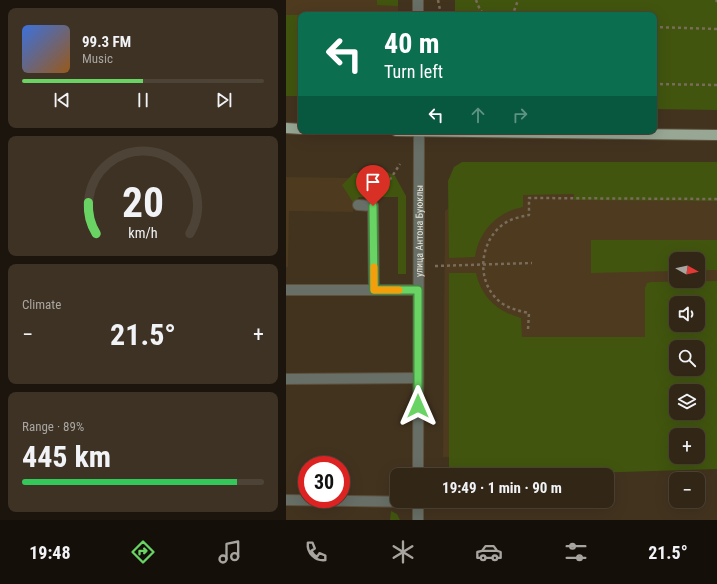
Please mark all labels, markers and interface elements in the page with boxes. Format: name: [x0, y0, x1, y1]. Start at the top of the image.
text: 40 m: [384, 27, 440, 60]
icon: left: [318, 28, 370, 80]
text: 99.3 FM: [82, 33, 131, 51]
text: Music: [82, 51, 113, 66]
text: Turn left: [384, 61, 443, 82]
icon: previous: [51, 89, 73, 111]
icon: pause: [132, 89, 154, 111]
icon: next: [213, 89, 235, 111]
icon: left: [425, 104, 447, 126]
icon: ahead: [467, 104, 489, 126]
icon: right: [509, 104, 531, 126]
pin: [356, 165, 390, 206]
icon: arrive: [362, 171, 384, 193]
text: 20: [122, 178, 164, 227]
street label: улица Антона Буюклы: [414, 185, 425, 277]
text: km/h: [128, 225, 158, 241]
north arrow: [669, 252, 705, 288]
map controls: [669, 252, 705, 508]
button: sound: [669, 296, 705, 332]
text: Climate: [22, 297, 61, 312]
text: 21.5°: [110, 317, 176, 352]
text: −: [22, 322, 33, 347]
text: +: [253, 322, 264, 347]
button: search: [669, 340, 705, 376]
button: layers: [669, 384, 705, 420]
position arrow: [397, 385, 439, 427]
text: Range · 89%: [22, 419, 84, 434]
button: +: [669, 428, 705, 464]
text: 445 km: [22, 439, 111, 474]
speed limit sign: 30: [298, 456, 350, 508]
button: −: [669, 472, 705, 508]
text: 19:49 · 1 min · 90 m: [442, 479, 562, 497]
icon: directions: [129, 538, 157, 566]
icon: music: [216, 538, 244, 566]
icon: phone: [302, 538, 330, 566]
icon: climate: [389, 538, 417, 566]
icon: car: [475, 538, 503, 566]
icon: filters: [562, 538, 590, 566]
text: 19:48: [29, 542, 71, 563]
text: 21.5°: [648, 542, 688, 563]

